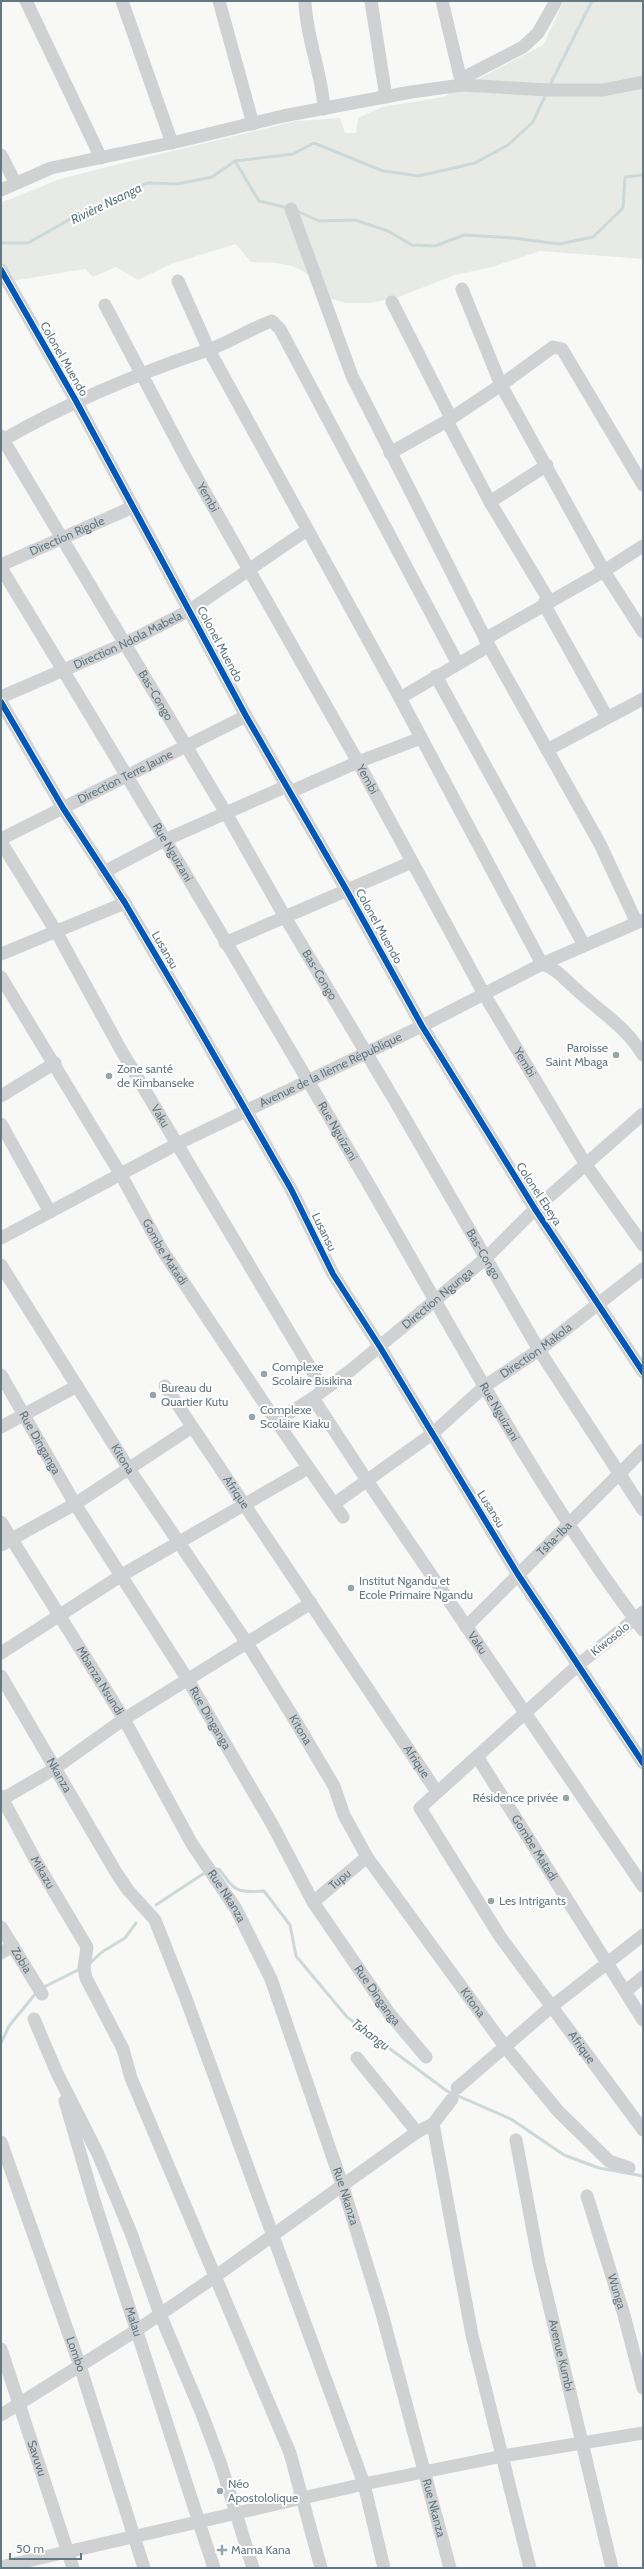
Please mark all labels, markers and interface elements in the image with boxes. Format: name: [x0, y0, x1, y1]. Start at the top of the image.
water label: Rivière Nsanga: [68, 179, 144, 227]
street label: Colonel Muendo: [37, 319, 92, 399]
street label: Yembi: [193, 479, 223, 514]
street label: Direction Rigole: [27, 513, 106, 559]
street label: Colonel Muendo: [194, 603, 247, 685]
street label: Direction Ndola Mabela: [71, 607, 185, 672]
street label: Bas-Congo: [135, 667, 177, 723]
street label: Direction Terre Jaune: [75, 746, 175, 806]
street label: Yembi: [353, 761, 382, 796]
street label: Rue Nguizani: [150, 820, 196, 884]
street label: Colonel Muendo: [353, 886, 406, 966]
street label: Lusansu: [149, 928, 182, 971]
street label: Bas-Congo: [299, 947, 341, 1003]
street label: Avenue de la IIème République: [257, 1029, 404, 1110]
place label: Paroisse Saint Mbaga: [546, 1040, 608, 1069]
street label: Yembi: [510, 1044, 540, 1080]
marker: Paroisse Saint Mbaga: [611, 1050, 621, 1060]
place label: Zone santé de Kimbanseke: [117, 1061, 194, 1090]
marker: Zone santé de Kimbanseke: [104, 1071, 114, 1081]
street label: Rue Nguizani: [315, 1099, 361, 1163]
street label: Vaku: [148, 1101, 173, 1130]
street label: Colonel Ebeya: [513, 1159, 566, 1229]
street label: Lusansu: [309, 1210, 340, 1253]
street label: Gombe Matadi: [139, 1216, 191, 1288]
street label: Bas-Congo: [464, 1226, 505, 1282]
street label: Direction Ngunga: [398, 1264, 476, 1332]
street label: Direction Makola: [497, 1319, 575, 1381]
place label: Complexe Scolaire Bisikina: [272, 1359, 352, 1388]
marker: Complexe Scolaire Bisikina: [259, 1369, 269, 1379]
street label: Rue Nguizani: [476, 1379, 523, 1444]
place label: Bureau du Quartier Kutu: [161, 1380, 228, 1409]
marker: Bureau du Quartier Kutu: [148, 1390, 158, 1400]
place label: Complexe Scolaire Kiaku: [260, 1402, 330, 1431]
street label: Rue Dinganga: [16, 1408, 64, 1477]
marker: Complexe Scolaire Kiaku: [247, 1412, 257, 1422]
street label: Kitona: [108, 1441, 138, 1477]
street label: Afrique: [220, 1473, 253, 1511]
street label: Lusansu: [474, 1487, 509, 1530]
street label: Tsha-Iba: [533, 1517, 575, 1559]
place label: Institut Ngandu et Ecole Primaire Ngandu: [359, 1573, 473, 1602]
marker: Institut Ngandu et Ecole Primaire Ngandu: [346, 1583, 356, 1593]
street label: Kiwosolo: [587, 1618, 633, 1659]
street label: Vaku: [465, 1628, 491, 1657]
street label: Mbanza Nsundi: [73, 1643, 128, 1718]
street label: Rue Dinganga: [186, 1684, 235, 1752]
street label: Kitona: [286, 1712, 316, 1748]
street label: Afrique: [401, 1742, 433, 1781]
street label: Nkanza: [44, 1755, 76, 1795]
place label: Résidence privée: [473, 1790, 558, 1805]
marker: Résidence privée: [561, 1793, 571, 1803]
street label: Gombe Matadi: [509, 1812, 561, 1883]
street label: Mikazu: [28, 1853, 58, 1891]
street label: Rue Nkanza: [204, 1866, 249, 1925]
street label: Tupu: [325, 1866, 354, 1893]
place label: Les Intrigants: [499, 1893, 566, 1908]
marker: Les Intrigants: [486, 1896, 496, 1906]
street label: Zobia: [8, 1944, 36, 1976]
street label: Rue Dinganga: [351, 1962, 404, 2028]
street label: Kitona: [458, 1985, 489, 2020]
water label: Tshangu: [349, 2015, 394, 2054]
street label: Afrique: [565, 2028, 599, 2066]
street label: Rue Nkanza: [330, 2165, 362, 2227]
street label: Wunga: [605, 2272, 630, 2311]
street label: Malau: [122, 2305, 146, 2338]
street label: Avenue Kumbi: [546, 2318, 577, 2393]
street label: Lombo: [63, 2334, 89, 2374]
street label: Savuvu: [24, 2438, 50, 2478]
place label: Néo Apostololique: [228, 2476, 298, 2505]
street label: Rue Nkanza: [419, 2477, 449, 2539]
marker: Néo Apostololique: [215, 2486, 225, 2496]
scale bar: [10, 2535, 81, 2561]
text: 50 m: [16, 2541, 44, 2556]
place label: Mama Kana: [231, 2542, 291, 2557]
marker: Mama Kana: [216, 2544, 228, 2556]

